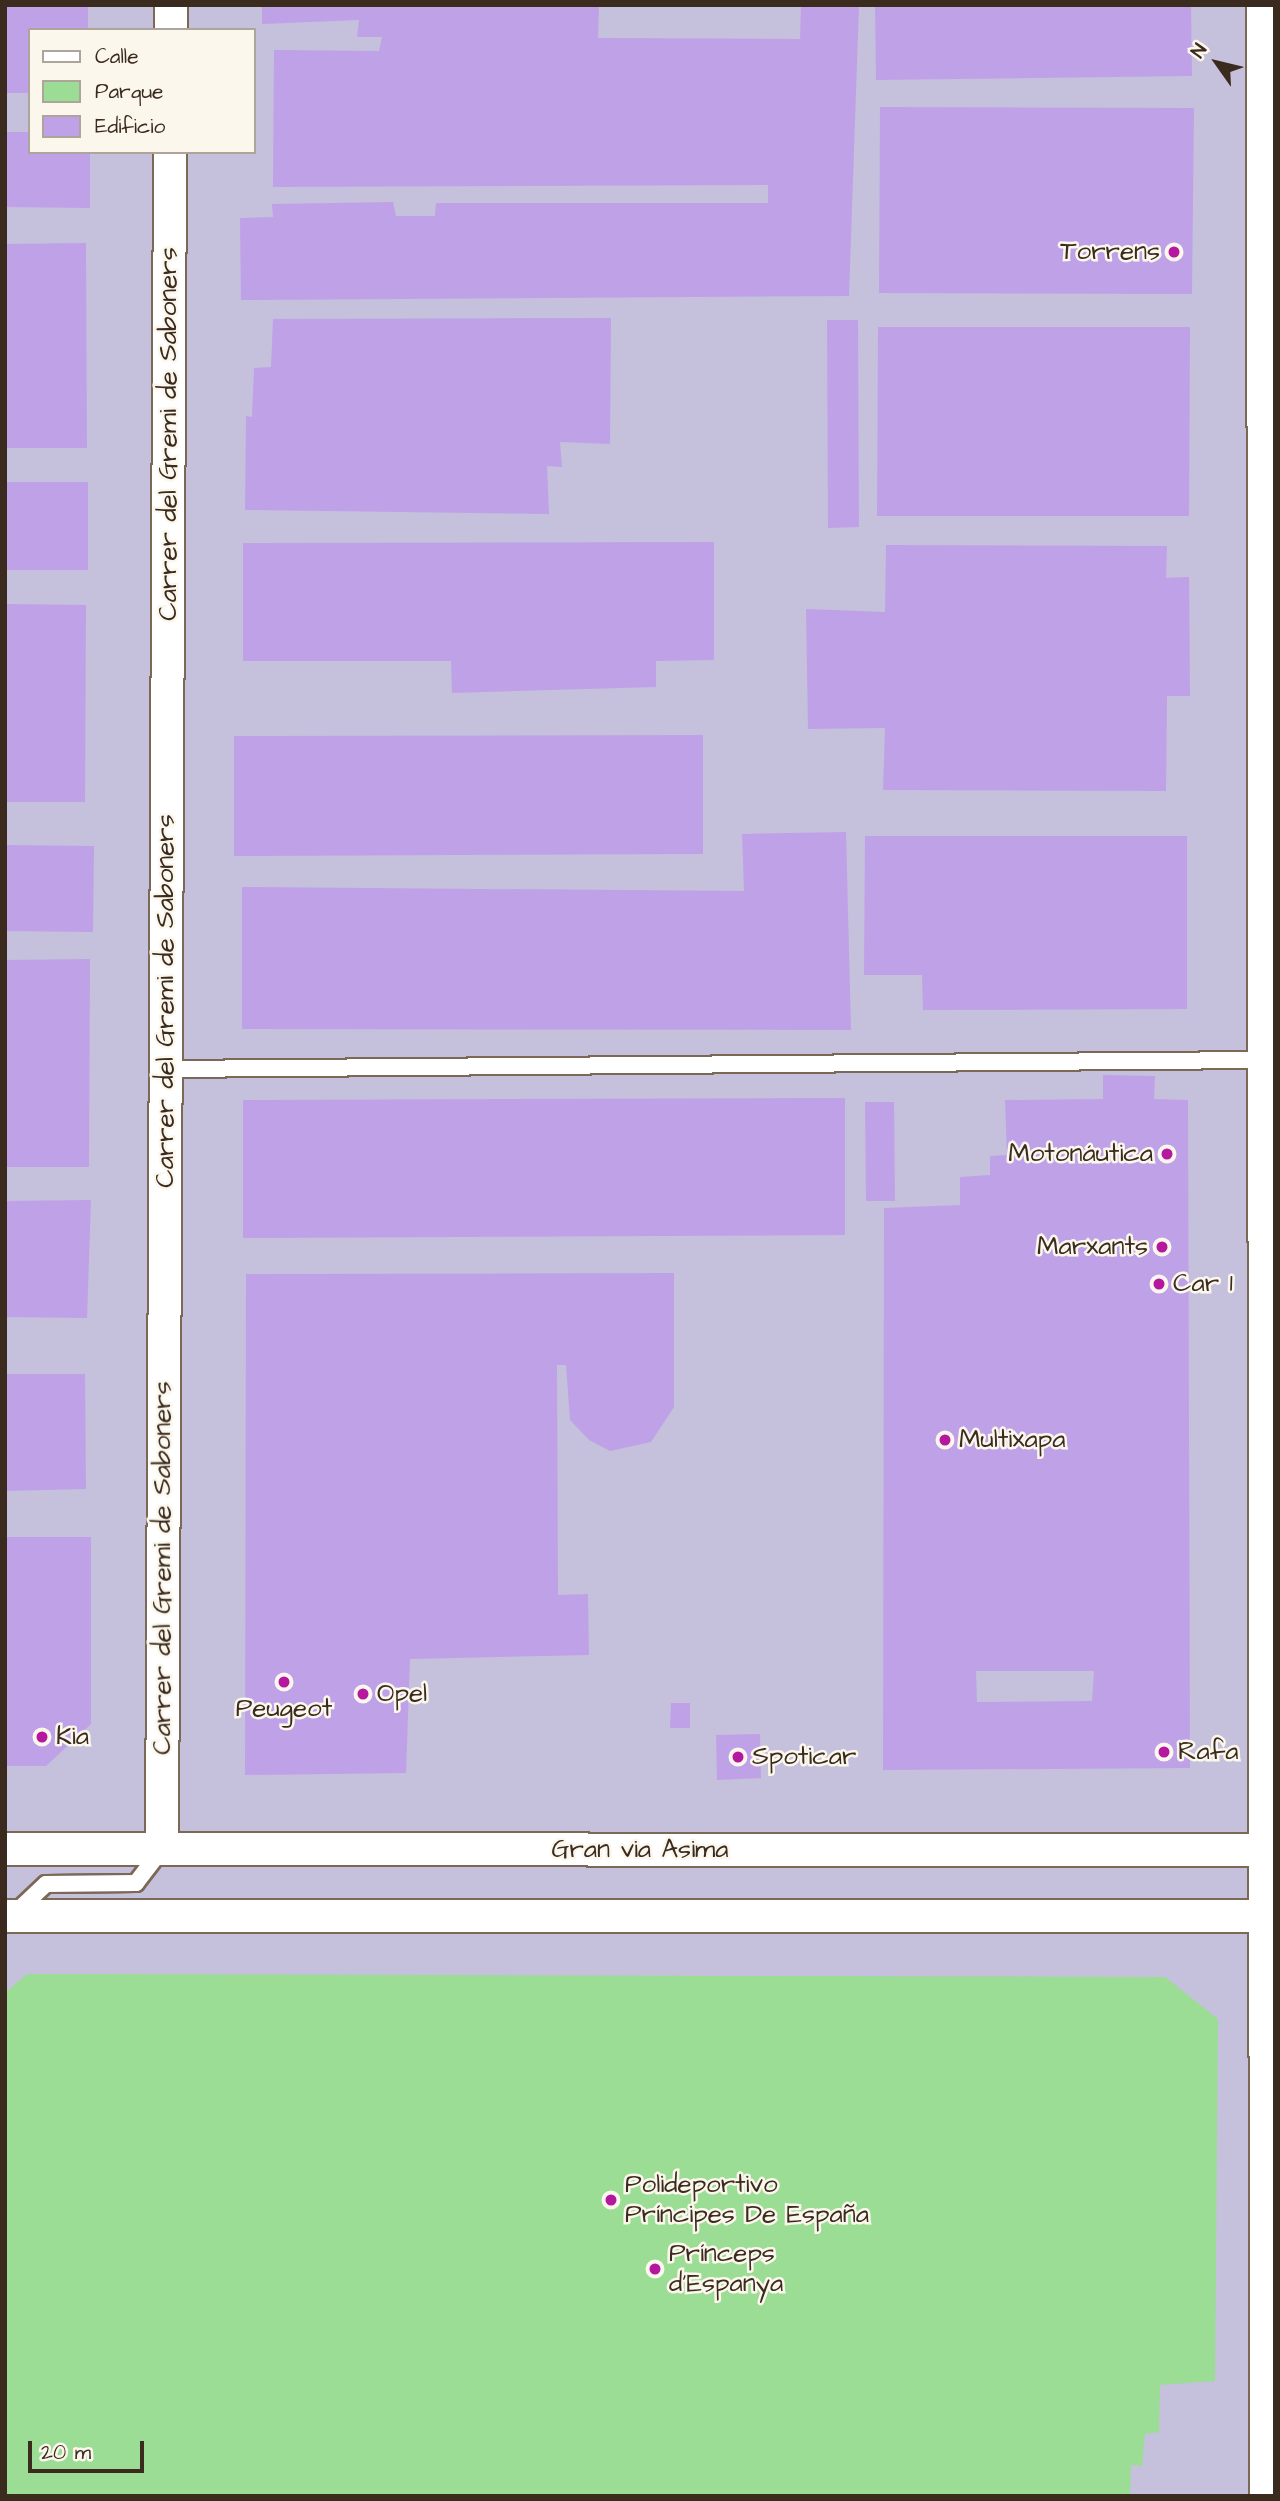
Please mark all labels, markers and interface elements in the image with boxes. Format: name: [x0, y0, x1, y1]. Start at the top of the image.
legend: [28, 28, 256, 154]
north arrow: [1182, 28, 1252, 98]
text: N: [1185, 38, 1214, 63]
text: Calle: [95, 42, 139, 71]
text: Parque: [95, 77, 163, 106]
text: Edificio: [95, 112, 165, 141]
place label: Torrens: [1060, 236, 1160, 268]
marker: Torrens: [1166, 244, 1182, 260]
street label: Carrer del Gremi de Saboners: [153, 247, 185, 621]
street label: Carrer del Gremi de Saboners: [150, 814, 182, 1188]
place label: Motonáutica: [1008, 1138, 1153, 1170]
marker: Motonáutica: [1159, 1146, 1175, 1162]
place label: Marxants: [1037, 1231, 1148, 1263]
marker: Marxants: [1154, 1239, 1170, 1255]
place label: Car 1: [1173, 1268, 1233, 1300]
marker: Car 1: [1151, 1276, 1167, 1292]
street label: Carrer del Gremi de Saboners: [147, 1381, 179, 1755]
place label: Multixapa: [959, 1424, 1065, 1456]
marker: Multixapa: [937, 1432, 953, 1448]
marker: Peugeot: [276, 1674, 292, 1690]
place label: Opel: [377, 1678, 427, 1710]
marker: Opel: [355, 1686, 371, 1702]
place label: Peugeot: [236, 1693, 332, 1725]
place label: Kia: [56, 1721, 89, 1753]
marker: Kia: [34, 1729, 50, 1745]
place label: Rafa: [1178, 1736, 1238, 1768]
place label: Spoticar: [752, 1741, 856, 1773]
marker: Rafa: [1156, 1744, 1172, 1760]
marker: Spoticar: [730, 1749, 746, 1765]
street label: Gran via Asima: [551, 1834, 729, 1866]
place label: Polideportivo Príncipes De España: [625, 2169, 869, 2230]
marker: Polideportivo Príncipes De España: [603, 2192, 619, 2208]
place label: Prínceps d'Espanya: [669, 2238, 783, 2300]
marker: Prínceps d'Espanya: [647, 2261, 663, 2277]
scale bar: [32, 2428, 147, 2472]
text: 20 m: [41, 2438, 91, 2467]

